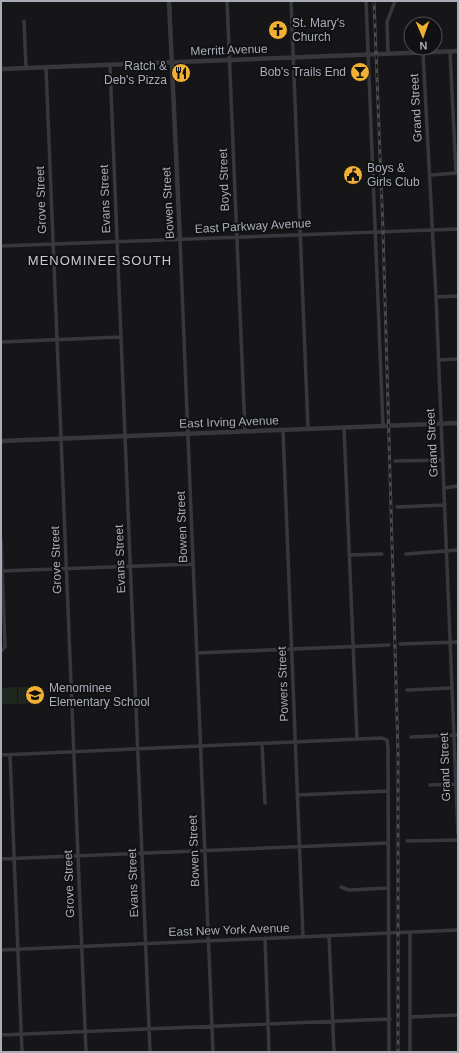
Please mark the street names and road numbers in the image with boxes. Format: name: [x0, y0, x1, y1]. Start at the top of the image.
street label: Merritt Avenue: [190, 42, 268, 58]
street label: Grand Street: [407, 73, 425, 143]
street label: Boyd Street: [216, 148, 232, 212]
street label: Evans Street: [97, 164, 113, 234]
street label: Grove Street: [33, 165, 49, 234]
street label: Bowen Street: [159, 166, 177, 239]
street label: East Parkway Avenue: [194, 216, 312, 236]
street label: Grand Street: [423, 408, 441, 478]
street label: East Irving Avenue: [179, 413, 279, 431]
street label: Bowen Street: [174, 490, 190, 563]
street label: Evans Street: [112, 524, 128, 594]
street label: Grove Street: [48, 525, 64, 594]
street label: Powers Street: [275, 645, 291, 722]
street label: Grand Street: [437, 732, 453, 802]
street label: Bowen Street: [186, 814, 202, 887]
street label: Evans Street: [125, 848, 141, 918]
street label: Grove Street: [61, 849, 77, 918]
street label: East New York Avenue: [168, 921, 290, 939]

